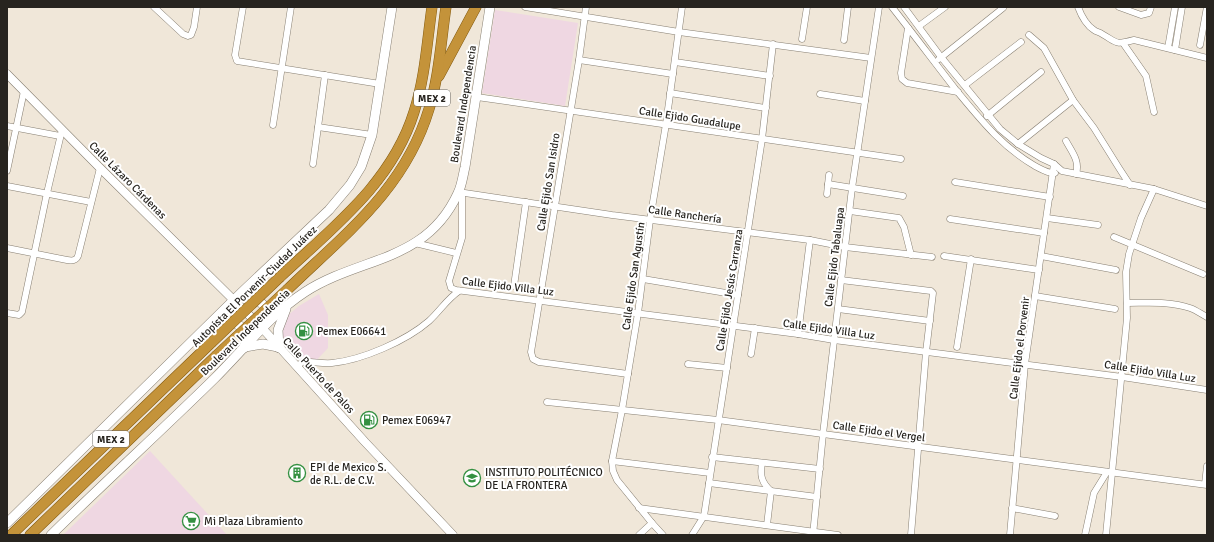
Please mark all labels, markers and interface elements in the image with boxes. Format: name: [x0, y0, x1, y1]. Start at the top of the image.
street label: Boulevard Independencia: [448, 44, 479, 164]
road number: MEX 2: [414, 90, 450, 106]
street label: Calle Ejido Guadalupe: [638, 104, 742, 133]
street label: Calle Ejido San Isidro: [534, 132, 563, 232]
street label: Calle Lázaro Cárdenas: [86, 139, 169, 222]
street label: Calle Ranchería: [647, 203, 723, 226]
street label: Calle Ejido Tabaluapa: [822, 206, 847, 308]
street label: Calle Ejido San Agustín: [619, 221, 648, 331]
street label: Autopista El Porvenir-Ciudad Juárez: [189, 223, 320, 350]
street label: Calle Ejido Jesús Carranza: [713, 228, 746, 352]
street label: Calle Ejido Villa Luz: [461, 274, 555, 299]
street label: Boulevard Independencia: [198, 286, 293, 378]
street label: Calle Ejido el Porvenir: [1007, 296, 1032, 400]
street label: Calle Ejido Villa Luz: [782, 317, 876, 342]
fuel station icon: Pemex E06641: [294, 321, 314, 341]
place label: Pemex E06641: [317, 325, 386, 338]
street label: Calle Puerto de Palos: [280, 335, 357, 416]
street label: Calle Ejido Villa Luz: [1103, 358, 1197, 385]
fuel station icon: Pemex E06947: [359, 410, 379, 430]
place label: Pemex E06947: [382, 414, 451, 427]
street label: Calle Ejido el Vergel: [832, 419, 926, 444]
road number: MEX 2: [93, 431, 129, 447]
place label: EPI de Mexico S. de R.L. de C.V.: [310, 461, 387, 487]
building icon: EPI de Mexico S. de R.L. de C.V.: [287, 463, 307, 483]
place label: INSTITUTO POLITÉCNICO DE LA FRONTERA: [485, 465, 603, 492]
school or university icon: INSTITUTO POLITÉCNICO DE LA FRONTERA: [462, 468, 482, 488]
supermarket icon: Mi Plaza Libramiento: [181, 511, 201, 531]
place label: Mi Plaza Libramiento: [204, 515, 303, 528]

